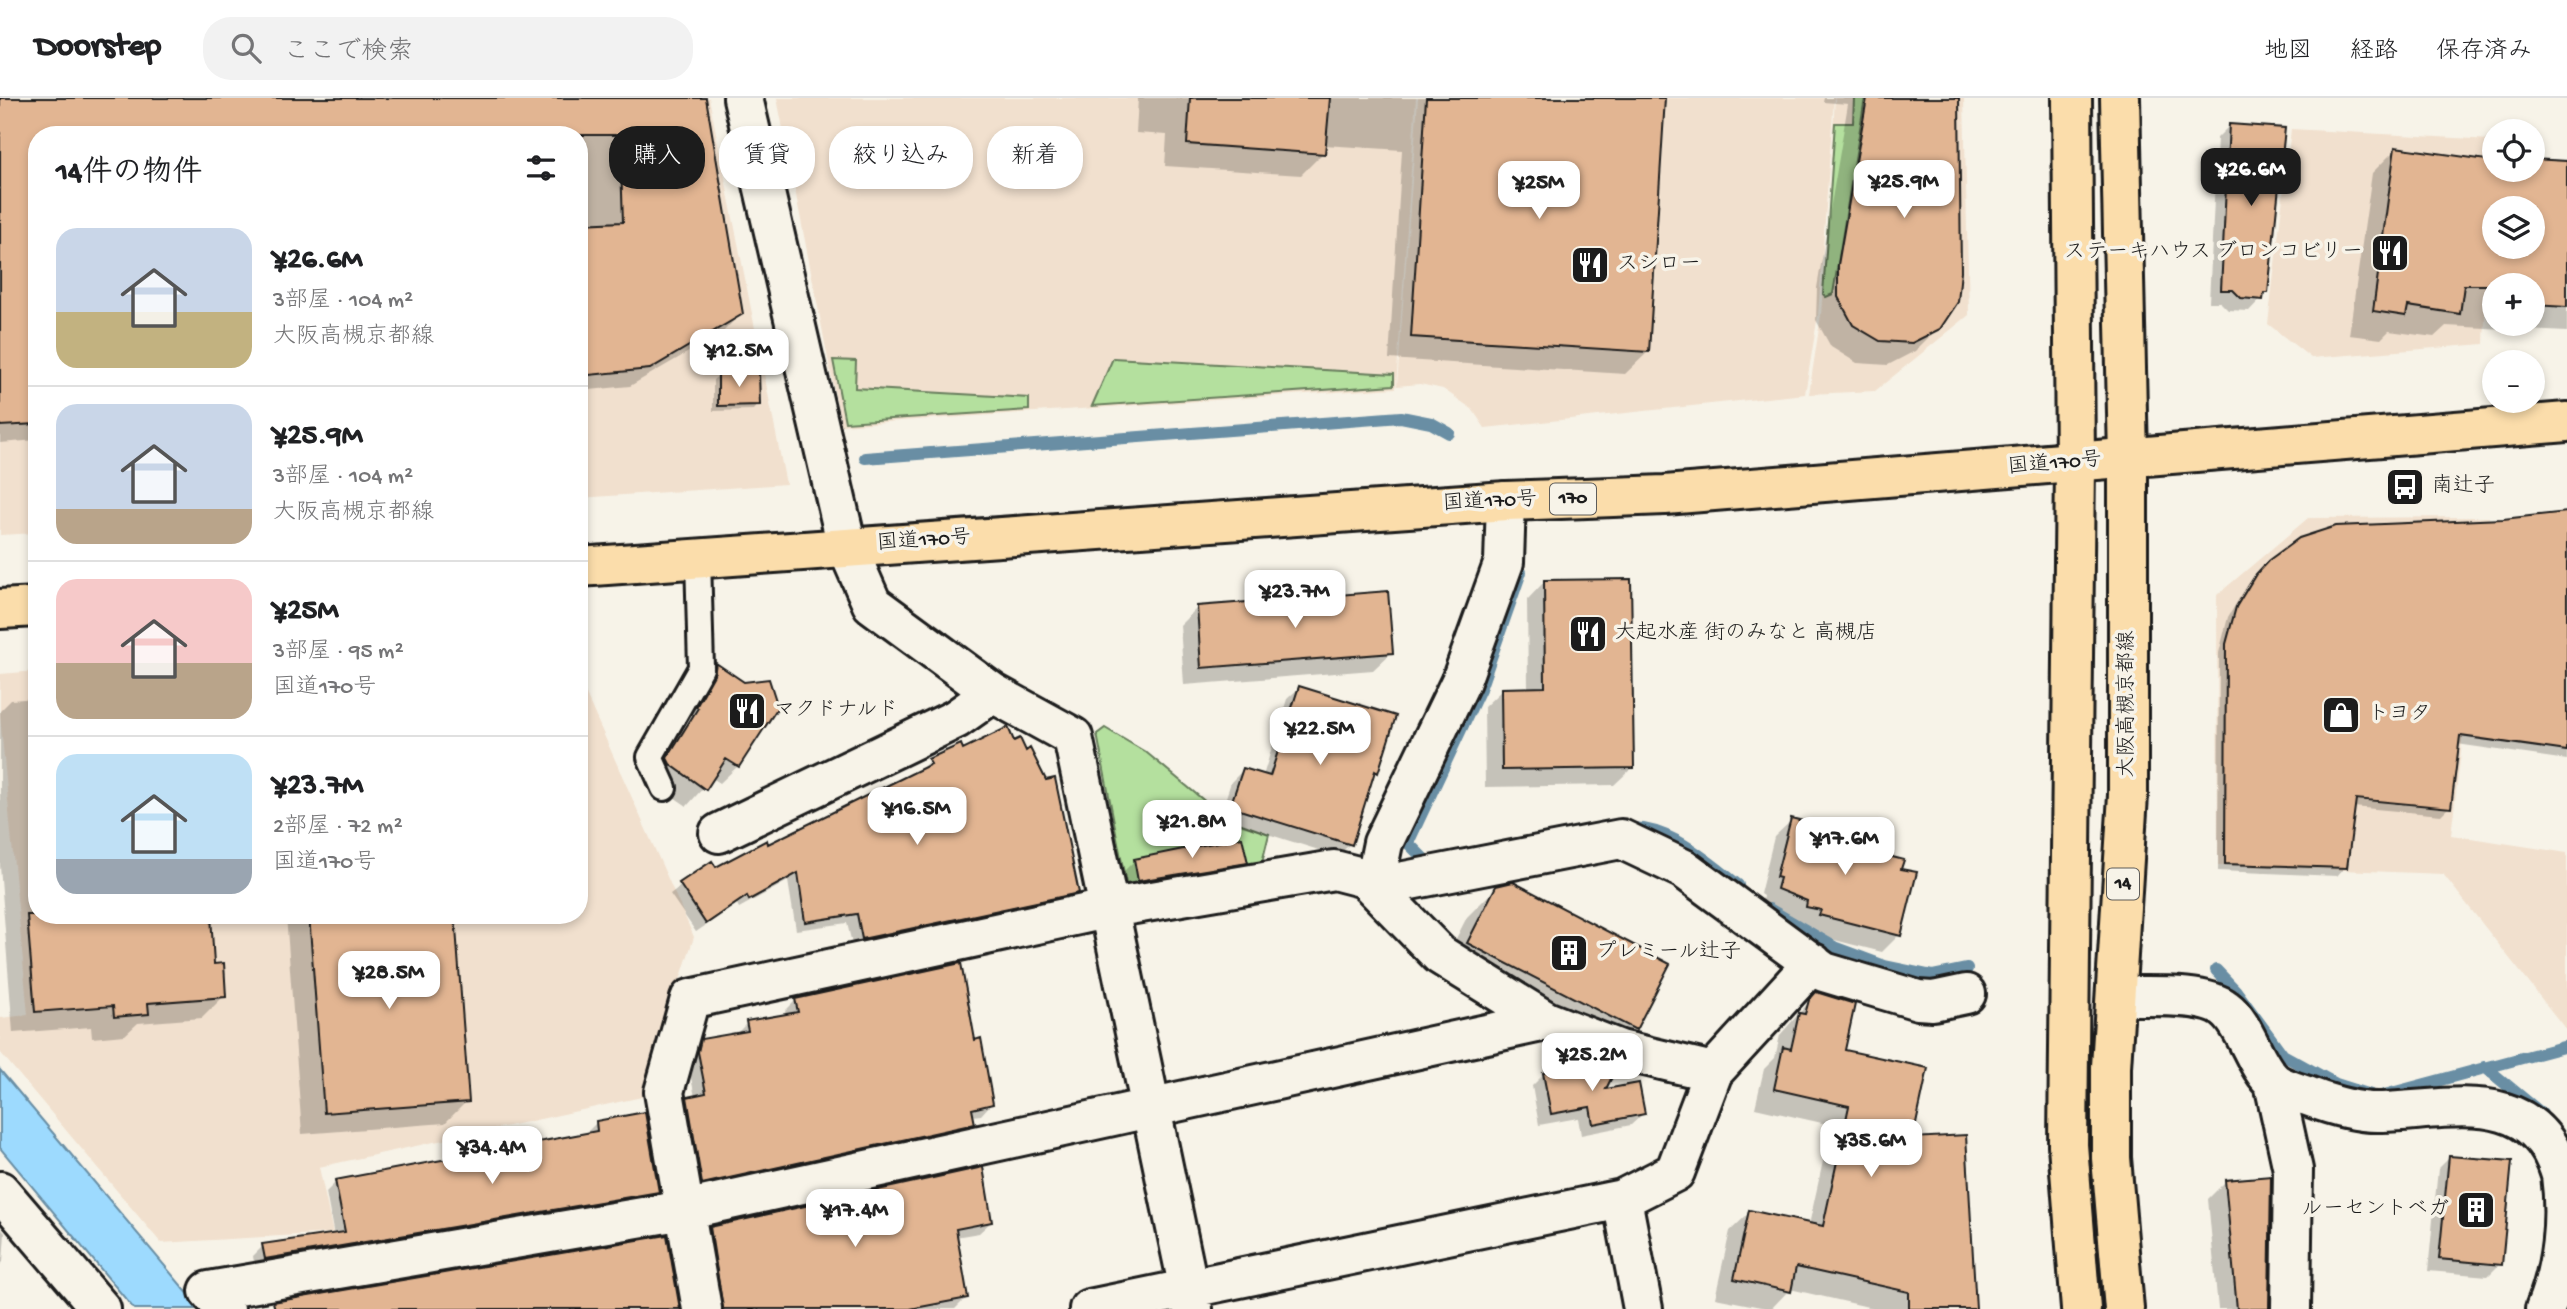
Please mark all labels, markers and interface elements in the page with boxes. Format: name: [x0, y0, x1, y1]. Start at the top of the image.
search box: [203, 17, 693, 80]
text: Doorstep: [35, 29, 161, 67]
icon: search: [227, 29, 265, 67]
text: ここで検索: [283, 38, 413, 69]
text: 地図: [2264, 38, 2312, 67]
text: 経路: [2350, 38, 2398, 67]
text: 保存済み: [2436, 38, 2532, 67]
map controls: [2482, 119, 2545, 413]
button: locate: [2482, 119, 2545, 182]
chip: 購入: [609, 126, 705, 189]
chip: 賃貸: [719, 126, 815, 189]
chip: 絞り込み: [829, 126, 973, 189]
chip: 新着: [987, 126, 1083, 189]
pin: ¥26.6M: [2194, 148, 2308, 208]
icon: filters: [522, 149, 560, 187]
text: 14件の物件: [56, 157, 202, 192]
text: ¥26.6M: [2217, 157, 2285, 184]
pin: ¥25.9M: [1847, 160, 1961, 220]
pin: ¥25M: [1498, 162, 1580, 221]
text: ¥25.9M: [1870, 169, 1938, 196]
text: ¥25M: [1514, 170, 1564, 197]
button: layers: [2482, 196, 2545, 259]
restaurant icon: ステーキハウス ブロンコビリー: [2369, 232, 2411, 274]
place label: ステーキハウス ブロンコビリー: [2064, 240, 2363, 266]
text: ¥26.6M: [273, 244, 362, 279]
restaurant icon: スシロー: [1569, 244, 1611, 286]
place label: スシロー: [1617, 253, 1701, 278]
icon: home: [112, 256, 196, 340]
button: +: [2482, 273, 2545, 336]
text: 3部屋 · 104 m²: [273, 288, 413, 315]
text: 大阪高槻京都線: [273, 324, 434, 351]
pin: ¥12.5M: [682, 330, 796, 389]
text: ¥12.5M: [706, 338, 772, 365]
button: −: [2482, 350, 2545, 413]
text: ¥25.9M: [273, 420, 363, 455]
icon: home: [112, 432, 196, 516]
street label: 国道170号: [2007, 447, 2103, 482]
text: 3部屋 · 104 m²: [273, 464, 413, 491]
bus stop icon: 南辻子: [2384, 466, 2426, 508]
place label: 南辻子: [2432, 473, 2495, 500]
road number: 170: [1550, 484, 1596, 514]
street label: 国道170号: [1442, 487, 1538, 518]
text: 大阪高槻京都線: [273, 500, 434, 527]
street label: 国道170号: [876, 525, 972, 558]
pin: ¥23.7M: [1238, 570, 1352, 630]
text: ¥23.7M: [1260, 579, 1330, 606]
text: ¥25M: [273, 595, 338, 630]
icon: home: [112, 607, 196, 691]
restaurant icon: 大起水産 街のみなと 高槻店: [1567, 613, 1609, 655]
place label: 大起水産 街のみなと 高槻店: [1615, 620, 1877, 647]
street label: 大阪高槻京都線: [2114, 631, 2141, 778]
text: 3部屋 · 95 m²: [273, 639, 404, 666]
text: 国道170号: [273, 675, 376, 702]
restaurant icon: マクドナルド: [726, 690, 768, 732]
shop icon: トヨタ: [2320, 694, 2362, 736]
place label: マクドナルド: [774, 699, 898, 724]
place label: トヨタ: [2368, 703, 2431, 728]
pin: ¥22.5M: [1263, 708, 1377, 767]
text: ¥22.5M: [1286, 716, 1354, 743]
text: ¥23.7M: [273, 770, 363, 805]
icon: home: [112, 782, 196, 866]
pin: ¥16.5M: [860, 788, 974, 847]
text: ¥16.5M: [884, 796, 950, 823]
pin: ¥21.8M: [1135, 800, 1249, 860]
text: ¥21.8M: [1158, 809, 1226, 836]
text: 2部屋 · 72 m²: [273, 814, 403, 841]
pin: ¥17.6M: [1788, 818, 1902, 877]
text: ¥17.6M: [1812, 826, 1878, 853]
text: 国道170号: [273, 850, 376, 877]
road number: 14: [2107, 869, 2139, 900]
building icon: プレミール辻子: [1548, 932, 1590, 974]
place label: プレミール辻子: [1596, 940, 1741, 966]
pin: ¥28.5M: [332, 951, 446, 1011]
text: ¥28.5M: [354, 960, 424, 987]
pin: ¥25.2M: [1535, 1034, 1649, 1093]
text: ¥25.2M: [1558, 1042, 1626, 1069]
pin: ¥35.6M: [1814, 1119, 1928, 1179]
pin: ¥34.4M: [435, 1126, 549, 1186]
text: ¥35.6M: [1836, 1128, 1906, 1155]
text: ¥34.4M: [458, 1135, 526, 1162]
building icon: ルーセントベガ: [2455, 1189, 2497, 1231]
pin: ¥17.4M: [798, 1190, 912, 1249]
text: ¥17.4M: [822, 1198, 888, 1225]
place label: ルーセントベガ: [2301, 1198, 2449, 1223]

